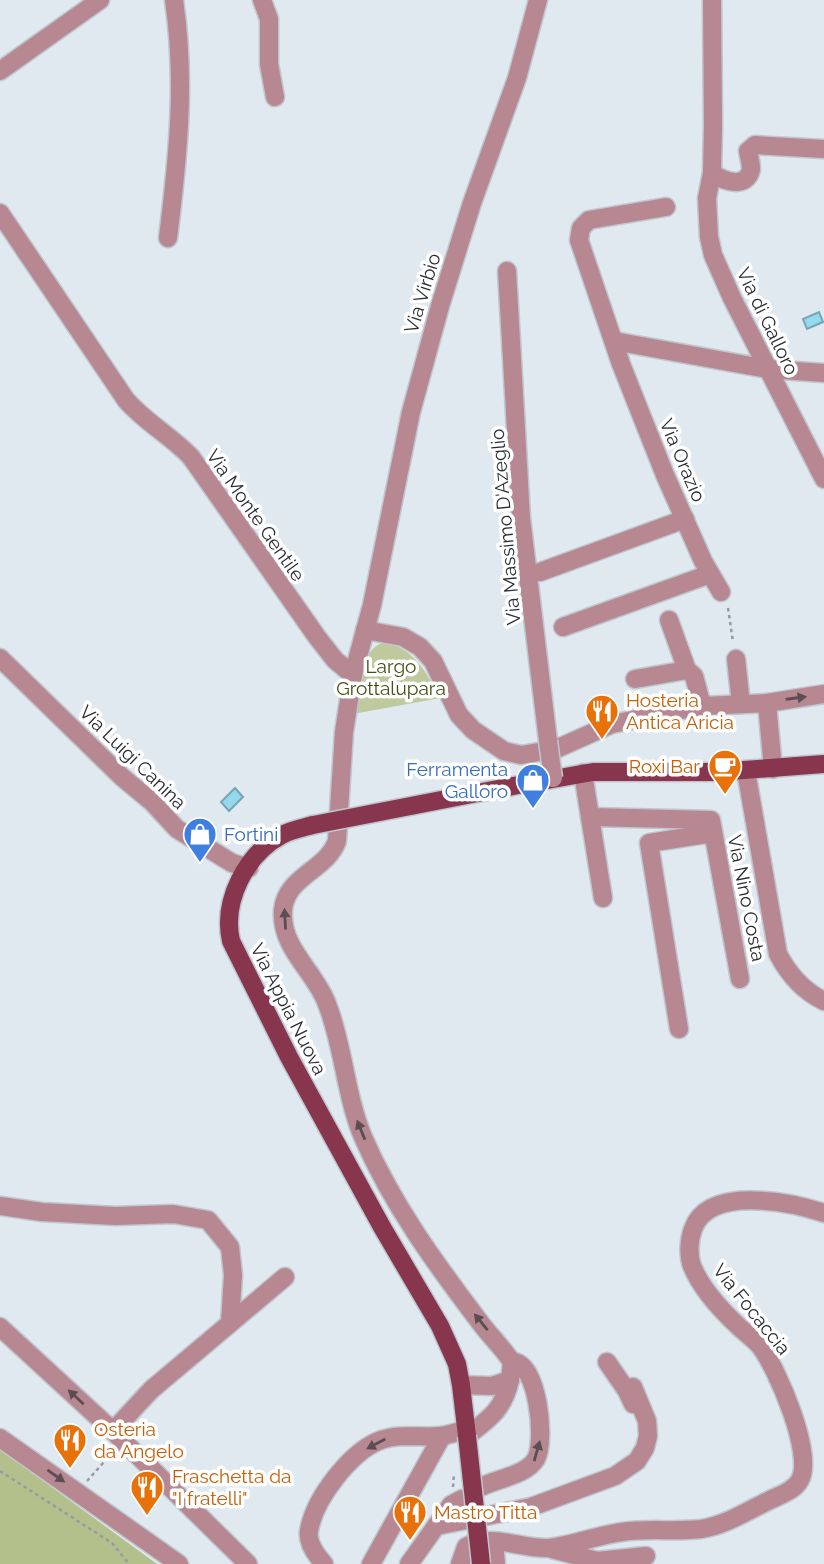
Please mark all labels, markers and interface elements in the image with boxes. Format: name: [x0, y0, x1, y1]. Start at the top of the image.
street label: Via Virbio: [399, 250, 445, 336]
street label: Via di Galloro: [733, 264, 803, 378]
street label: Via Orazio: [656, 415, 710, 505]
street label: Via Massimo D'Azeglio: [485, 428, 525, 626]
street label: Via Monte Gentile: [202, 445, 310, 585]
park label: Largo Grottalupara: [336, 655, 446, 699]
place label: Hosteria Antica Aricia: [626, 689, 734, 733]
restaurant icon: Hosteria Antica Aricia: [583, 692, 621, 741]
one-way arrow: [785, 692, 807, 703]
street label: Via Luigi Canina: [75, 701, 191, 813]
cafe icon: Roxi Bar: [706, 747, 744, 796]
place label: Roxi Bar: [629, 755, 700, 777]
place label: Ferramenta Galloro: [406, 758, 508, 802]
shop icon: Ferramenta Galloro: [514, 761, 552, 810]
shop icon: Fortini: [181, 815, 219, 864]
place label: Fortini: [224, 823, 278, 845]
street label: Via Nino Costa: [724, 833, 770, 963]
one-way arrow: [279, 908, 290, 930]
street label: Via Appia Nuova: [246, 940, 332, 1078]
one-way arrow: [355, 1119, 366, 1140]
street label: Via Focaccia: [709, 1259, 795, 1359]
one-way arrow: [473, 1314, 488, 1332]
one-way arrow: [67, 1389, 85, 1405]
place label: Osteria da Angelo: [94, 1418, 184, 1462]
restaurant icon: Osteria da Angelo: [51, 1421, 89, 1470]
one-way arrow: [365, 1438, 385, 1450]
one-way arrow: [532, 1440, 542, 1461]
place label: Fraschetta da "I fratelli": [172, 1465, 291, 1509]
restaurant icon: Fraschetta da "I fratelli": [128, 1468, 166, 1517]
one-way arrow: [47, 1469, 65, 1483]
restaurant icon: Mastro Titta: [391, 1493, 429, 1542]
place label: Mastro Titta: [434, 1501, 537, 1523]

